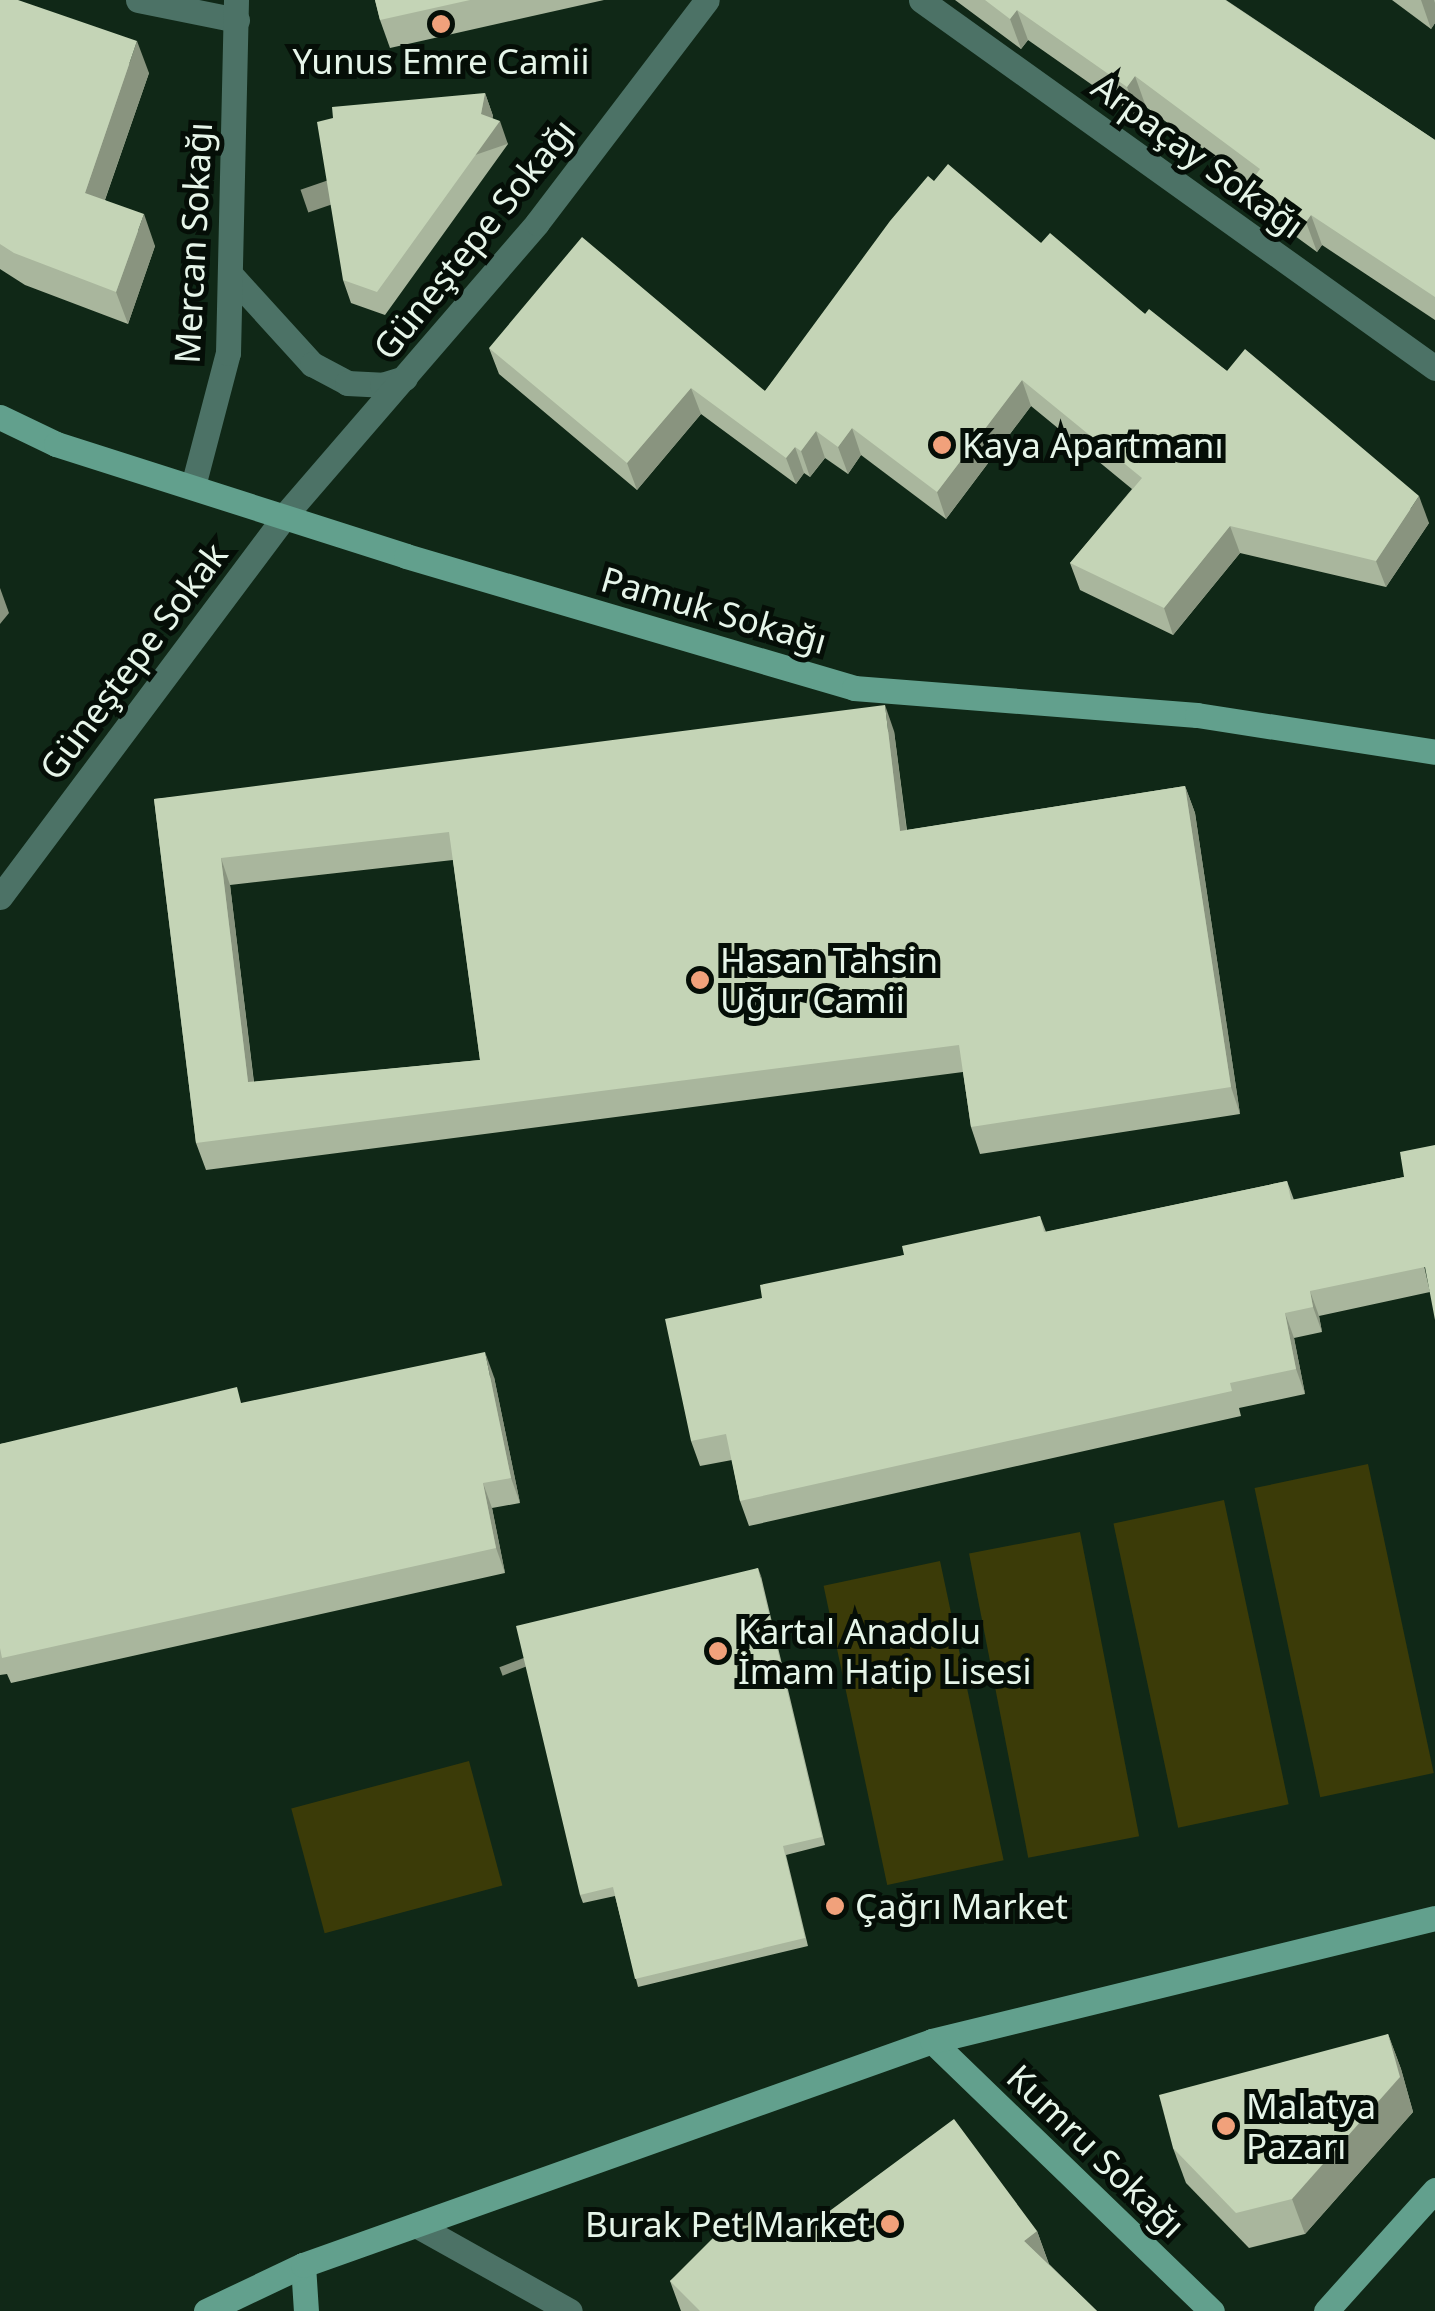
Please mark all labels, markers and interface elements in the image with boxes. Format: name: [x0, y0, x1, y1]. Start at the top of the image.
marker: Yunus Emre Camii: [430, 13, 452, 35]
place label: Yunus Emre Camii: [293, 40, 589, 82]
street label: Arpaçay Sokağı: [1084, 65, 1312, 247]
street label: Güneştepe Sokağı: [364, 110, 584, 368]
street label: Mercan Sokağı: [166, 121, 220, 365]
place label: Kaya Apartmanı: [962, 424, 1224, 466]
marker: Kaya Apartmanı: [931, 434, 953, 456]
street label: Güneştepe Sokak: [30, 534, 236, 788]
street label: Pamuk Sokağı: [597, 558, 831, 662]
place label: Hasan Tahsin Uğur Camii: [720, 939, 938, 1021]
marker: Hasan Tahsin Uğur Camii: [689, 969, 711, 991]
place label: Kartal Anadolu İmam Hatip Lisesi: [738, 1610, 1032, 1692]
marker: Kartal Anadolu İmam Hatip Lisesi: [707, 1640, 729, 1662]
place label: Çağrı Market: [855, 1885, 1068, 1927]
marker: Çağrı Market: [824, 1895, 846, 1917]
street label: Kumru Sokağı: [999, 2056, 1193, 2246]
place label: Malatya Pazarı: [1246, 2085, 1376, 2167]
marker: Malatya Pazarı: [1215, 2115, 1237, 2137]
place label: Burak Pet Market: [585, 2203, 870, 2245]
marker: Burak Pet Market: [879, 2213, 901, 2235]

